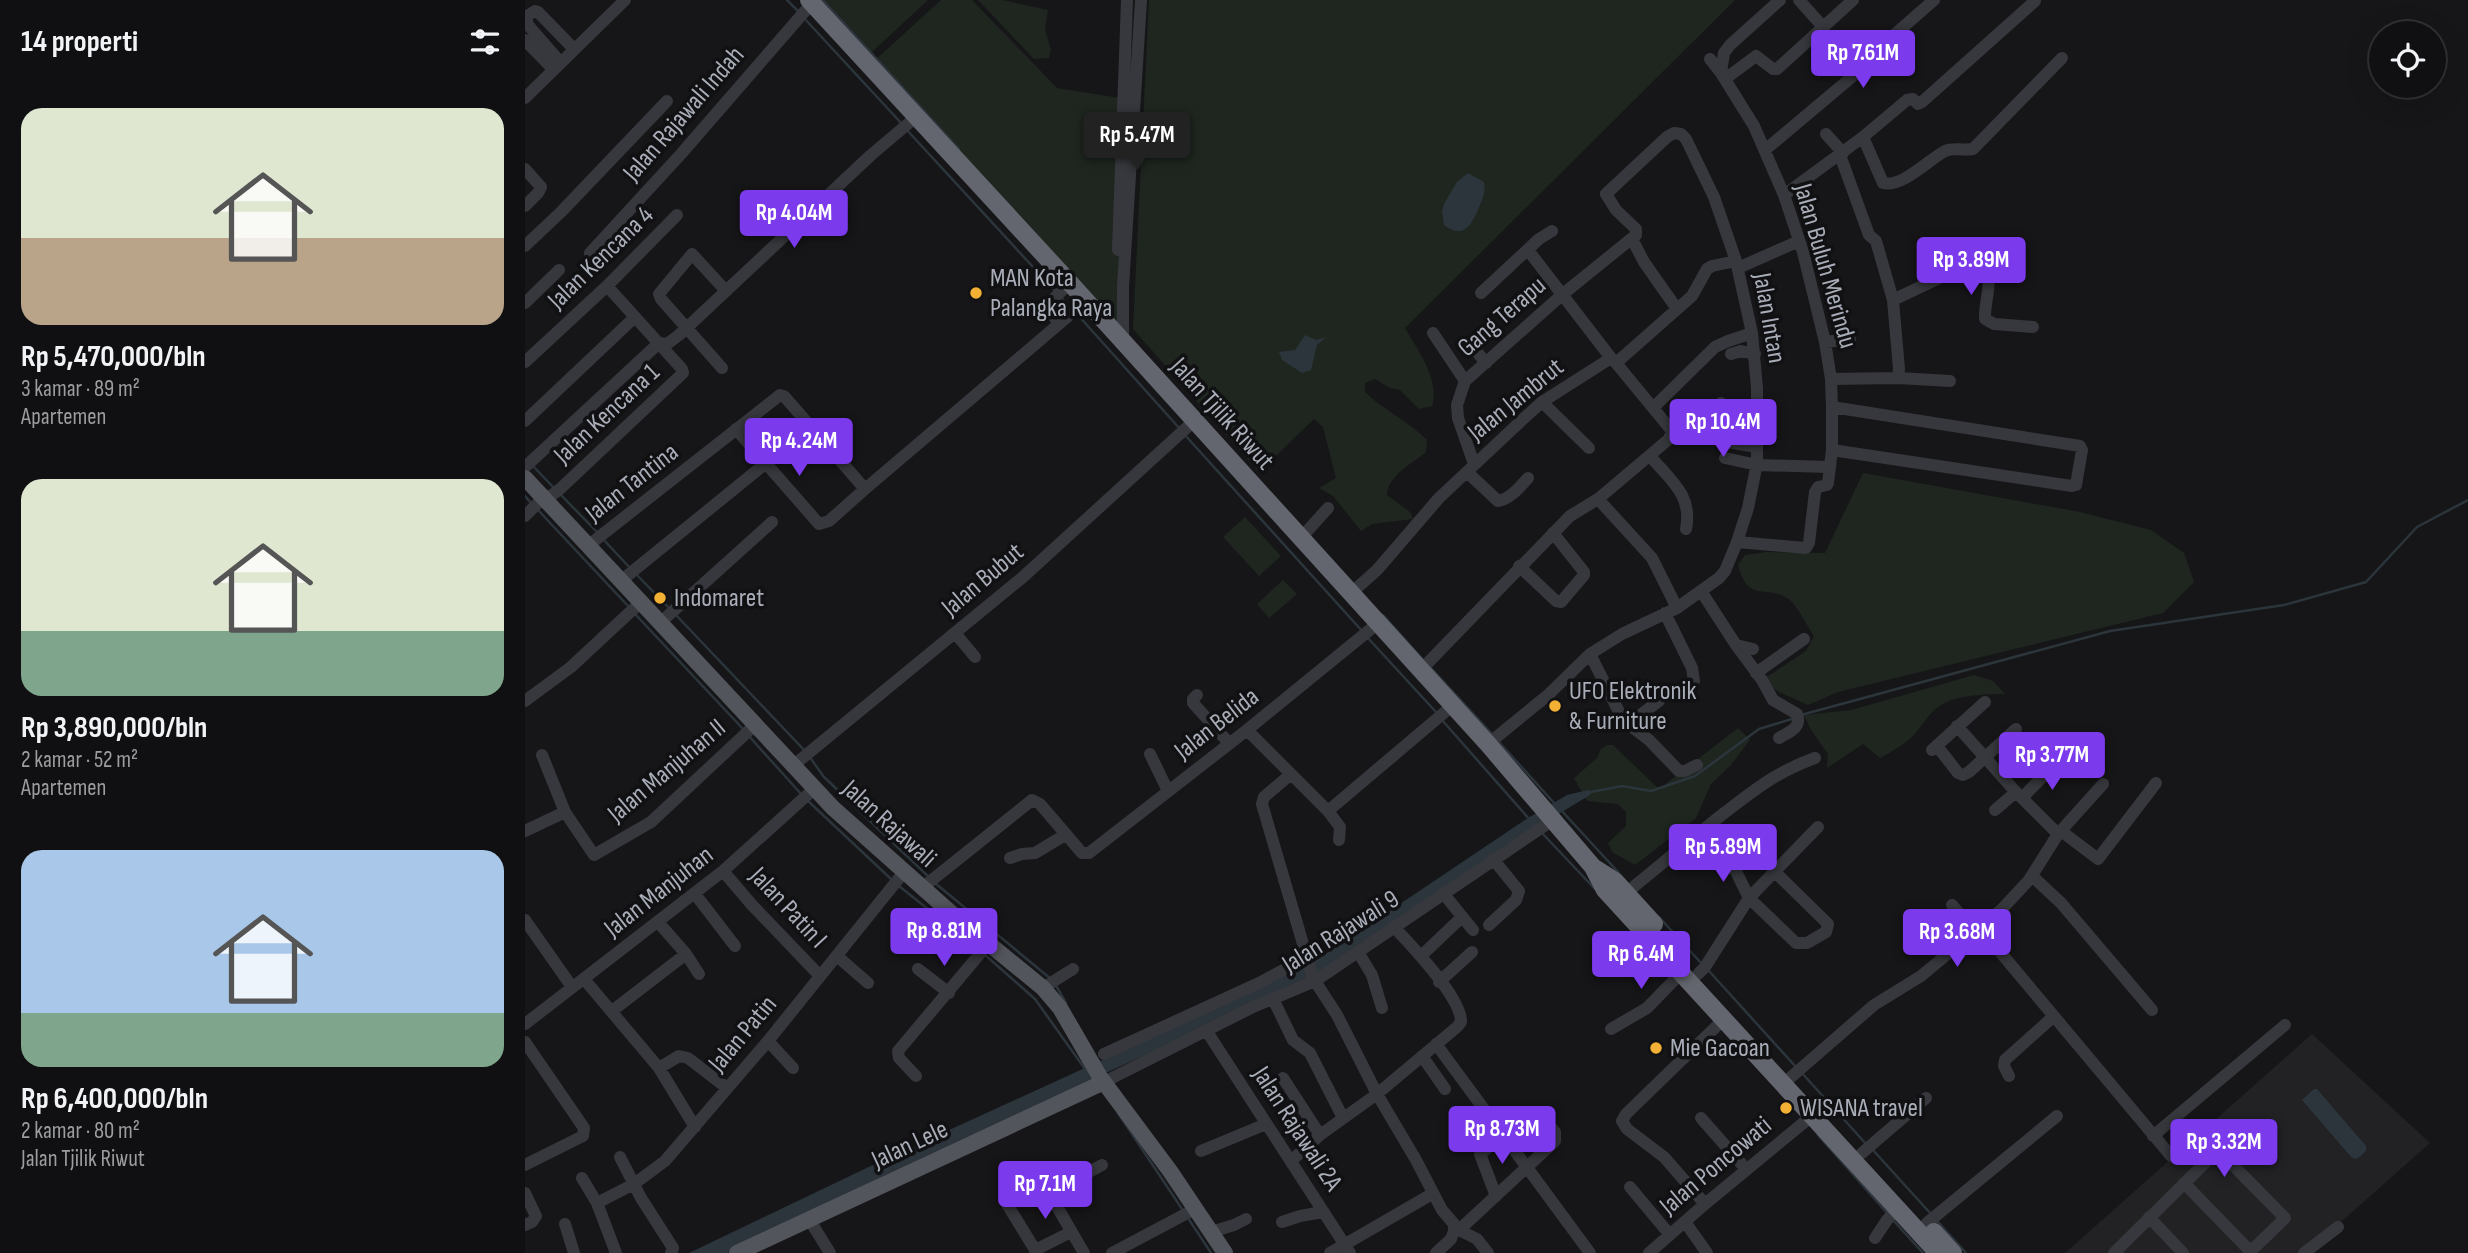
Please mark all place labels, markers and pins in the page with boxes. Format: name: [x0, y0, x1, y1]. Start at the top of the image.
pin: Rp 7.61M: [1791, 31, 1935, 90]
pin: Rp 5.47M: [1065, 113, 1209, 172]
pin: Rp 4.04M: [722, 190, 866, 250]
pin: Rp 3.89M: [1899, 238, 2043, 297]
place label: MAN Kota Palangka Raya: [990, 263, 1112, 324]
marker: MAN Kota Palangka Raya: [968, 285, 984, 301]
pin: Rp 10.4M: [1651, 400, 1795, 459]
pin: Rp 4.24M: [727, 419, 871, 478]
place label: Indomaret: [674, 583, 764, 614]
marker: Indomaret: [652, 590, 668, 606]
place label: UFO Elektronik & Furniture: [1569, 676, 1696, 737]
marker: UFO Elektronik & Furniture: [1547, 698, 1563, 714]
pin: Rp 3.77M: [1980, 732, 2124, 792]
pin: Rp 5.89M: [1651, 824, 1795, 884]
pin: Rp 8.81M: [872, 908, 1016, 968]
pin: Rp 3.68M: [1885, 909, 2029, 969]
pin: Rp 6.4M: [1576, 932, 1706, 991]
place label: Mie Gacoan: [1670, 1033, 1770, 1064]
marker: Mie Gacoan: [1648, 1040, 1664, 1056]
place label: WISANA travel: [1800, 1093, 1923, 1124]
marker: WISANA travel: [1778, 1100, 1794, 1116]
pin: Rp 8.73M: [1430, 1106, 1574, 1166]
pin: Rp 3.32M: [2152, 1120, 2296, 1179]
pin: Rp 7.1M: [980, 1162, 1110, 1221]

